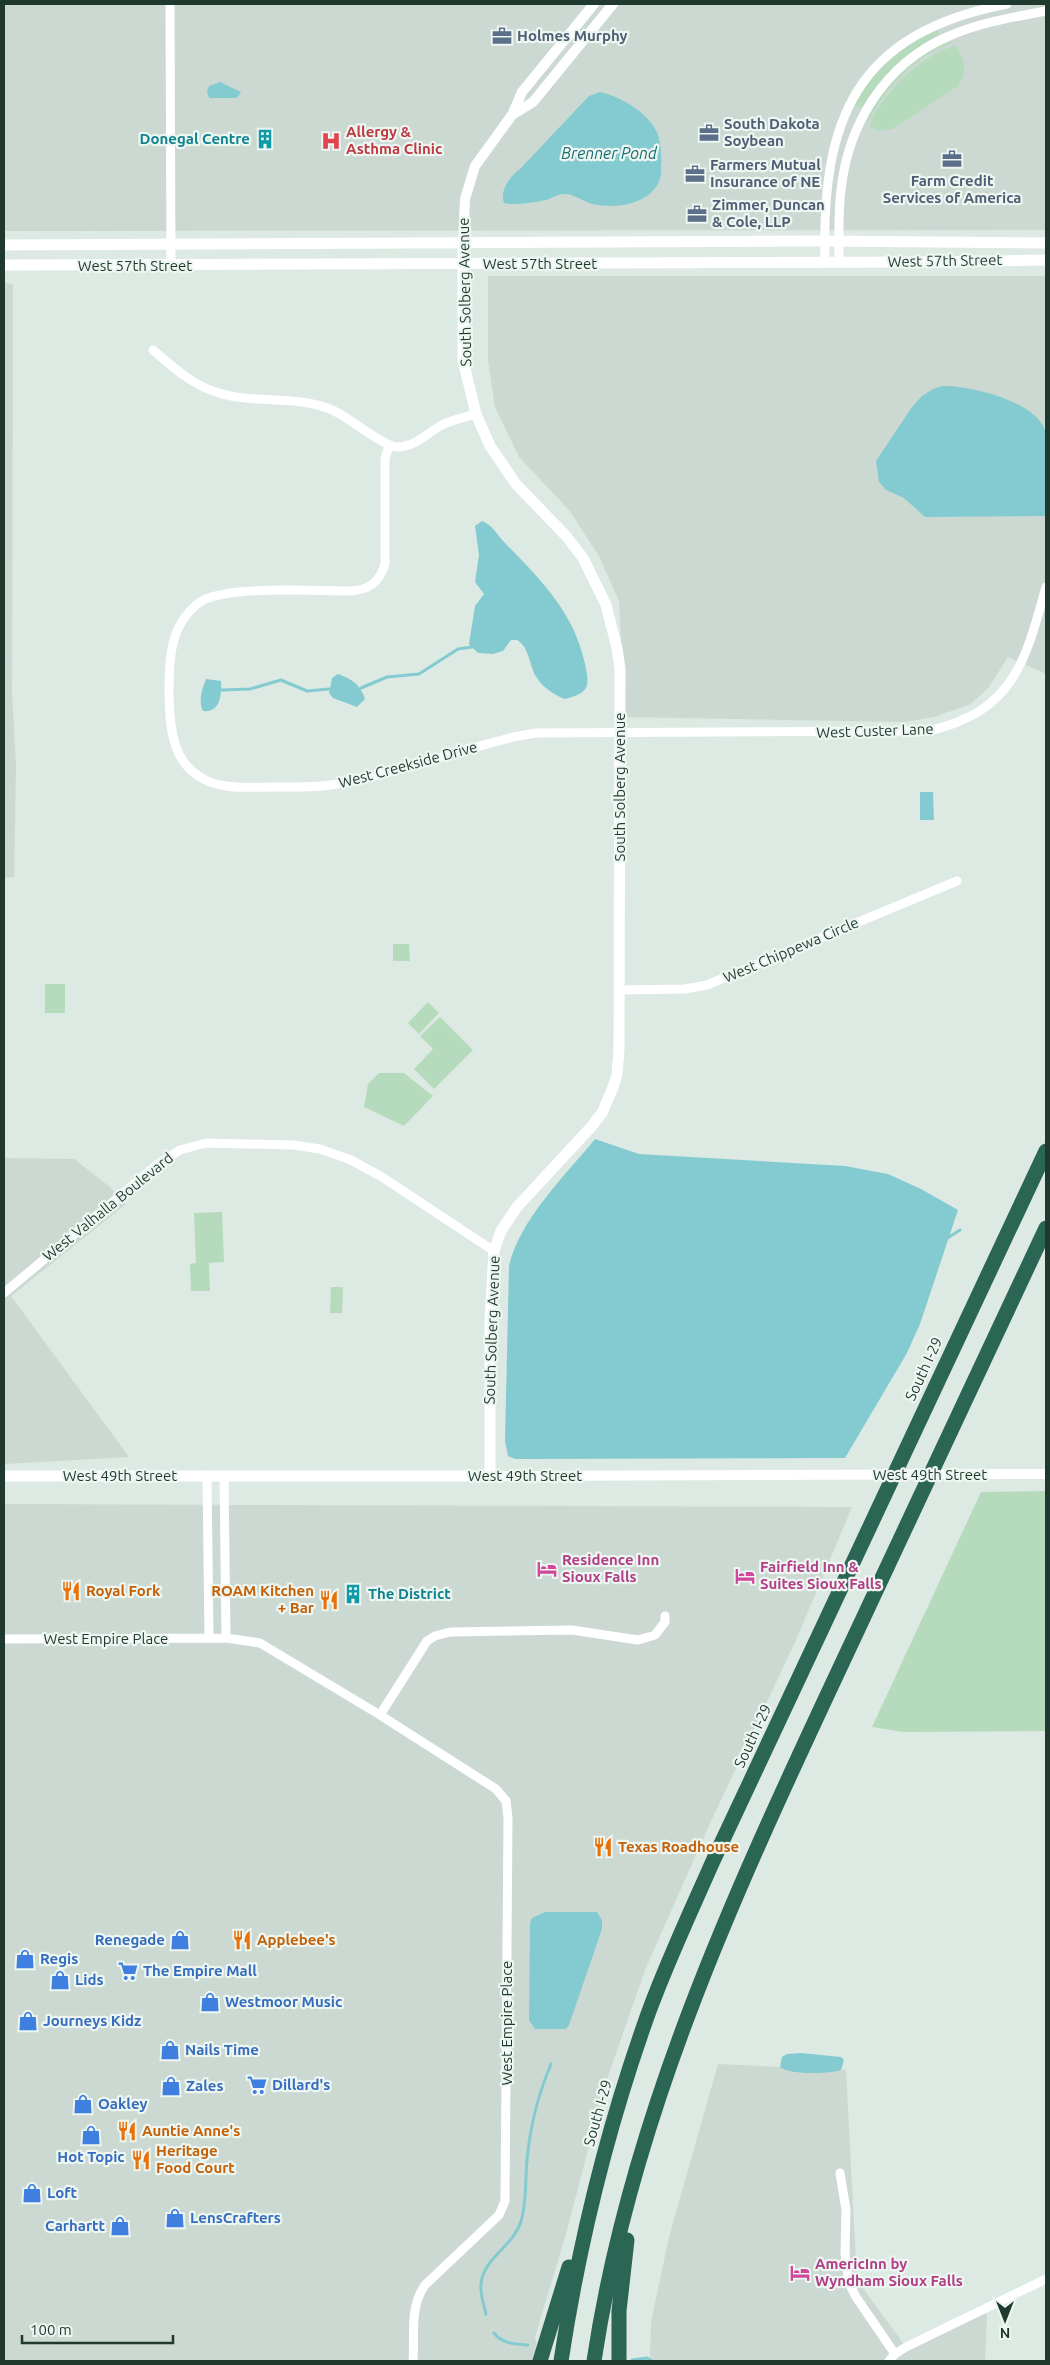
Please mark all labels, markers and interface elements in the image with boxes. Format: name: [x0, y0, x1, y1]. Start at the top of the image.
office icon: Holmes Murphy: [491, 25, 513, 47]
place label: Holmes Murphy: [517, 27, 627, 44]
place label: South Dakota Soybean: [724, 115, 820, 149]
office icon: South Dakota Soybean: [698, 122, 720, 144]
place label: Allergy & Asthma Clinic: [346, 123, 442, 157]
building icon: Donegal Centre: [254, 128, 276, 150]
place label: Donegal Centre: [140, 130, 250, 147]
hospital icon: Allergy & Asthma Clinic: [320, 130, 342, 152]
water label: Brenner Pond: [561, 144, 658, 162]
office icon: Farm Credit Services of America: [941, 148, 963, 170]
place label: Farmers Mutual Insurance of NE: [710, 156, 821, 190]
office icon: Farmers Mutual Insurance of NE: [684, 163, 706, 185]
place label: Farm Credit Services of America: [883, 172, 1021, 206]
place label: Zimmer, Duncan & Cole, LLP: [712, 196, 825, 230]
office icon: Zimmer, Duncan & Cole, LLP: [686, 203, 708, 225]
street label: South Solberg Avenue: [455, 217, 474, 367]
street label: West 57th Street: [888, 251, 1002, 270]
street label: West 57th Street: [483, 255, 597, 272]
street label: West 57th Street: [78, 257, 192, 274]
street label: South Solberg Avenue: [611, 713, 628, 861]
street label: West Custer Lane: [816, 720, 934, 741]
street label: West Creekside Drive: [337, 738, 479, 791]
street label: West Chippewa Circle: [721, 913, 861, 986]
street label: West Valhalla Boulevard: [39, 1149, 176, 1264]
street label: South Solberg Avenue: [480, 1255, 503, 1405]
street label: South I-29: [901, 1334, 946, 1403]
street label: West 49th Street: [873, 1466, 987, 1483]
street label: West 49th Street: [63, 1467, 177, 1484]
street label: West 49th Street: [468, 1467, 582, 1484]
place label: Residence Inn Sioux Falls: [562, 1551, 659, 1585]
hotel icon: Residence Inn Sioux Falls: [536, 1558, 558, 1580]
place label: Fairfield Inn & Suites Sioux Falls: [760, 1558, 882, 1592]
hotel icon: Fairfield Inn & Suites Sioux Falls: [734, 1565, 756, 1587]
restaurant icon: Royal Fork: [60, 1580, 82, 1602]
place label: Royal Fork: [86, 1582, 161, 1599]
place label: ROAM Kitchen + Bar: [211, 1582, 315, 1616]
building icon: The District: [342, 1583, 364, 1605]
place label: The District: [368, 1585, 451, 1602]
restaurant icon: ROAM Kitchen + Bar: [318, 1589, 340, 1611]
street label: West Empire Place: [44, 1630, 168, 1647]
street label: South I-29: [730, 1701, 775, 1770]
restaurant icon: Texas Roadhouse: [592, 1836, 614, 1858]
place label: Texas Roadhouse: [618, 1838, 739, 1855]
shop icon: Renegade: [169, 1929, 191, 1951]
restaurant icon: Applebee's: [231, 1929, 253, 1951]
place label: Renegade: [95, 1931, 165, 1948]
place label: Applebee's: [257, 1931, 336, 1948]
shop icon: Regis: [14, 1948, 36, 1970]
place label: Regis: [40, 1950, 78, 1967]
supermarket icon: The Empire Mall: [117, 1960, 139, 1982]
street label: West Empire Place: [498, 1961, 515, 2085]
place label: The Empire Mall: [143, 1962, 257, 1979]
shop icon: Lids: [49, 1969, 71, 1991]
place label: Lids: [75, 1971, 104, 1988]
shop icon: Westmoor Music: [199, 1991, 221, 2013]
place label: Westmoor Music: [225, 1993, 342, 2010]
shop icon: Journeys Kidz: [17, 2010, 39, 2032]
place label: Journeys Kidz: [43, 2012, 141, 2029]
shop icon: Nails Time: [159, 2039, 181, 2061]
place label: Nails Time: [185, 2041, 259, 2058]
supermarket icon: Dillard's: [246, 2074, 268, 2096]
shop icon: Zales: [160, 2075, 182, 2097]
place label: Dillard's: [272, 2076, 330, 2093]
place label: Zales: [186, 2077, 224, 2094]
street label: South I-29: [580, 2078, 615, 2148]
shop icon: Oakley: [72, 2093, 94, 2115]
place label: Oakley: [98, 2095, 148, 2112]
restaurant icon: Auntie Anne's: [116, 2120, 138, 2142]
place label: Auntie Anne's: [142, 2122, 240, 2139]
shop icon: Hot Topic: [80, 2124, 102, 2146]
place label: Heritage Food Court: [156, 2142, 235, 2176]
place label: Hot Topic: [57, 2148, 125, 2165]
restaurant icon: Heritage Food Court: [130, 2149, 152, 2171]
shop icon: Loft: [21, 2182, 43, 2204]
place label: Loft: [47, 2184, 77, 2201]
shop icon: LensCrafters: [164, 2207, 186, 2229]
place label: LensCrafters: [190, 2209, 281, 2226]
shop icon: Carhartt: [109, 2215, 131, 2237]
place label: Carhartt: [45, 2217, 106, 2234]
place label: AmericInn by Wyndham Sioux Falls: [815, 2255, 963, 2289]
hotel icon: AmericInn by Wyndham Sioux Falls: [789, 2262, 811, 2284]
north arrow: [980, 2295, 1030, 2345]
scale bar: [22, 2312, 174, 2344]
text: 100 m: [30, 2321, 72, 2338]
text: N: [1000, 2325, 1010, 2341]

